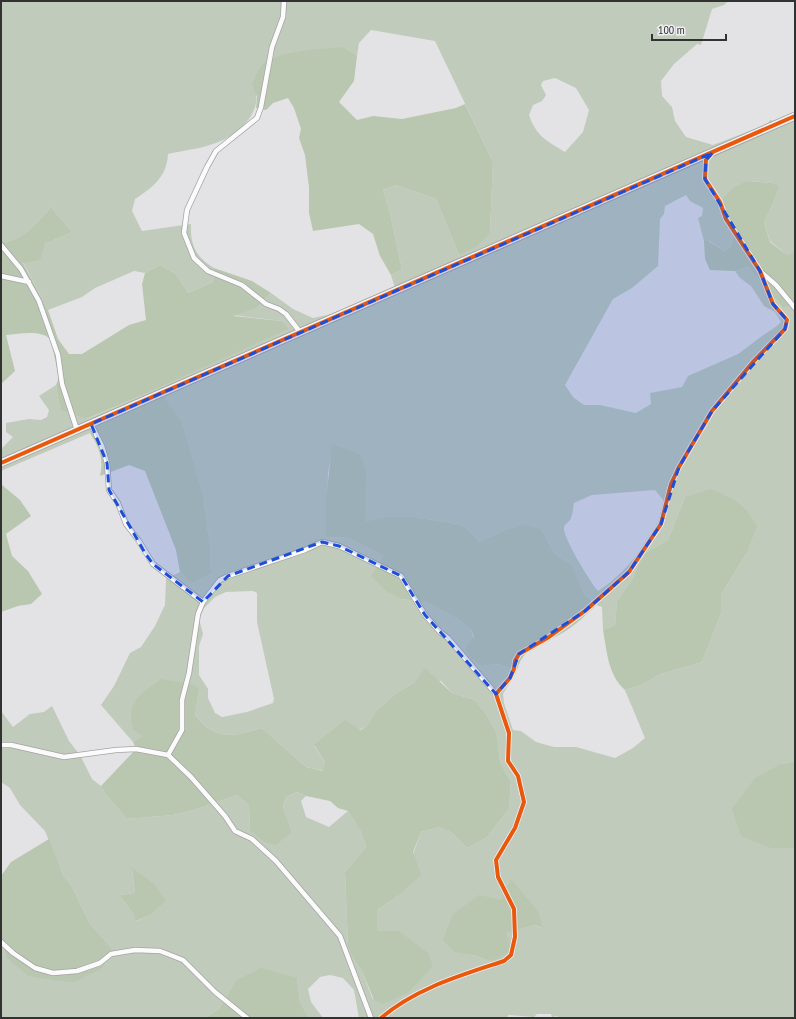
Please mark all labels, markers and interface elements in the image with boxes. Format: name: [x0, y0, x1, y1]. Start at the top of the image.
scale bar: [652, 16, 726, 42]
text: 100 m: [658, 22, 685, 37]

